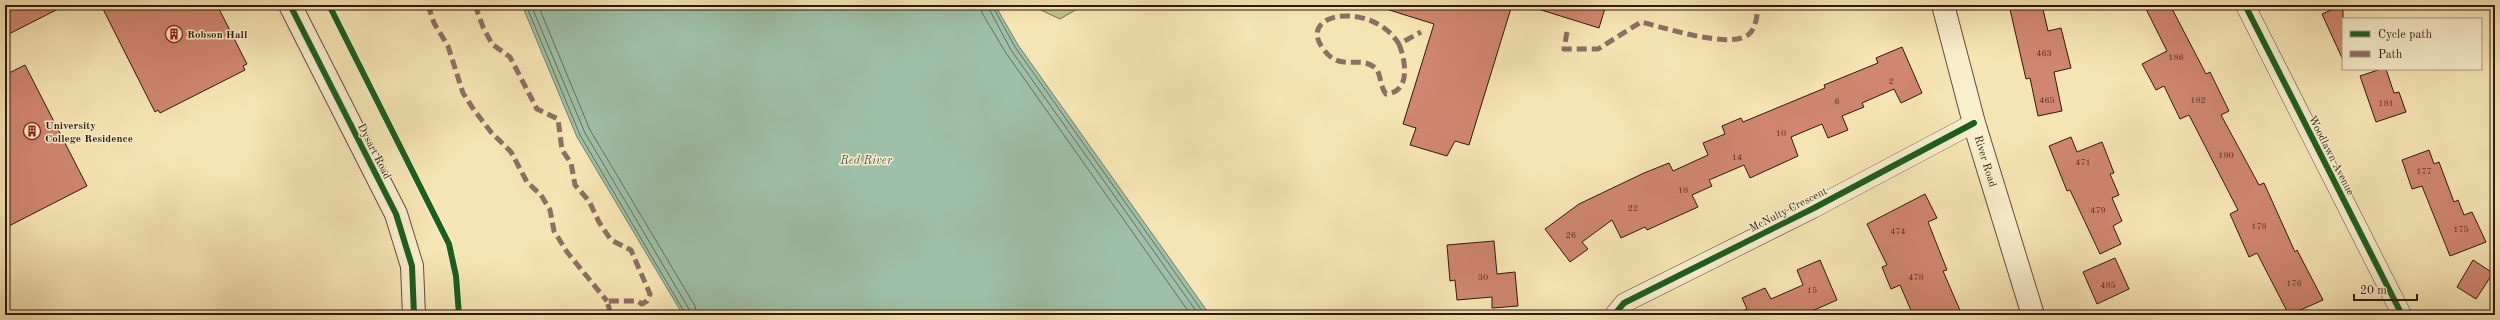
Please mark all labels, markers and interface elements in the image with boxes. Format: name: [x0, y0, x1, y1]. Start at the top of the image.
legend: [2342, 18, 2482, 70]
building icon: Robson Hall: [164, 24, 184, 44]
text: Cycle path: [2378, 29, 2433, 41]
place label: Robson Hall: [187, 30, 248, 41]
house number: 463: [2036, 49, 2052, 58]
text: Path: [2378, 49, 2403, 61]
house number: 186: [2168, 53, 2184, 62]
house number: 2: [1888, 77, 1894, 86]
house number: 465: [2039, 96, 2055, 105]
house number: 182: [2190, 96, 2206, 105]
house number: 6: [1834, 97, 1840, 106]
house number: 181: [2378, 99, 2394, 108]
street label: Woodlawn Avenue: [2306, 114, 2356, 197]
building icon: University College Residence: [22, 121, 42, 141]
place label: University College Residence: [45, 121, 133, 145]
street label: Dysart Road: [355, 122, 392, 181]
house number: 10: [1776, 129, 1786, 138]
street label: River Road: [1972, 134, 1998, 189]
house number: 180: [2218, 151, 2234, 160]
house number: 14: [1732, 153, 1742, 162]
water label: Red River: [839, 155, 893, 167]
house number: 471: [2075, 158, 2091, 167]
house number: 177: [2416, 167, 2432, 176]
house number: 18: [1678, 186, 1688, 195]
street label: McNulty Crescent: [1748, 186, 1829, 235]
house number: 22: [1628, 204, 1638, 213]
house number: 479: [2090, 206, 2106, 215]
house number: 178: [2251, 222, 2267, 231]
house number: 175: [2453, 225, 2469, 234]
house number: 474: [1890, 227, 1906, 236]
house number: 26: [1566, 231, 1576, 240]
house number: 30: [1478, 273, 1488, 282]
house number: 478: [1908, 273, 1924, 282]
scale bar: [2354, 276, 2417, 302]
house number: 176: [2286, 279, 2302, 288]
house number: 485: [2100, 281, 2116, 290]
text: 20 m: [2360, 285, 2387, 297]
house number: 15: [1807, 286, 1817, 295]

